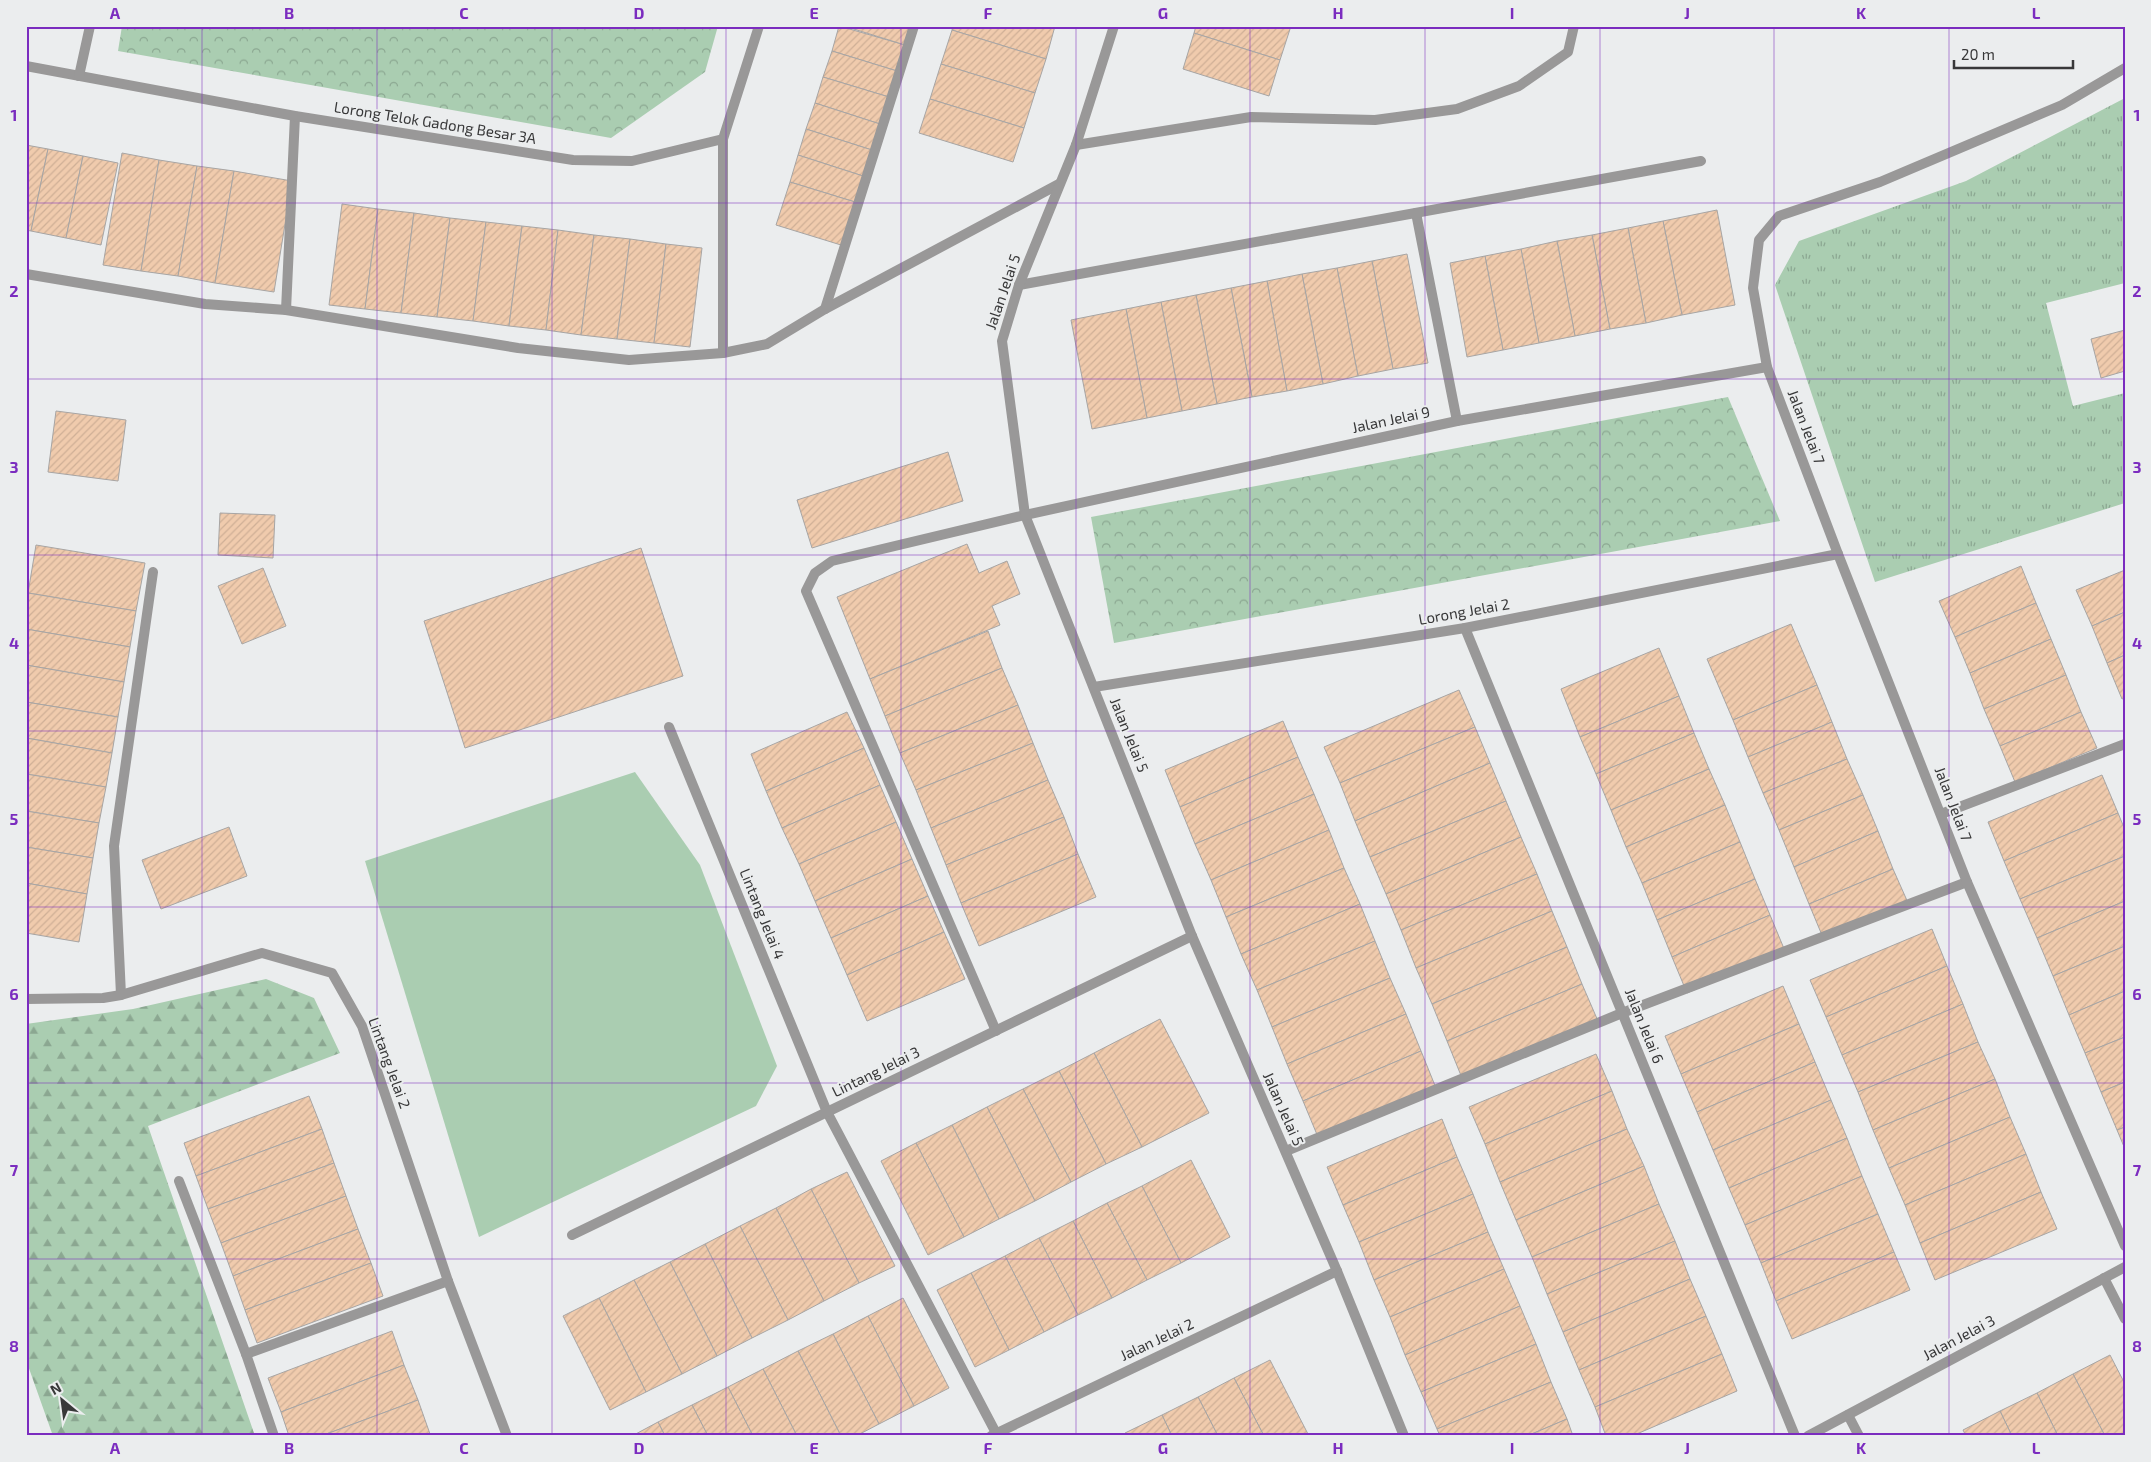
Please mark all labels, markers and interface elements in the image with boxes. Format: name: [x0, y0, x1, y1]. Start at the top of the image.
text: A: [110, 3, 121, 22]
text: B: [284, 3, 294, 22]
text: C: [459, 3, 469, 22]
text: D: [634, 3, 645, 22]
text: E: [809, 3, 819, 22]
text: F: [984, 3, 993, 22]
text: G: [1158, 3, 1168, 22]
text: H: [1332, 3, 1344, 22]
text: I: [1510, 3, 1514, 22]
text: J: [1684, 3, 1690, 22]
text: K: [1856, 3, 1867, 22]
text: L: [2032, 3, 2041, 22]
scale bar: [1954, 38, 2072, 70]
text: 20 m: [1961, 45, 1995, 63]
street label: Lorong Telok Gadong Besar 3A: [333, 97, 538, 147]
text: 1: [11, 105, 17, 124]
text: 1: [2134, 105, 2140, 124]
street label: Jalan Jelai 5: [981, 252, 1023, 332]
text: 2: [9, 281, 19, 300]
text: 2: [2132, 281, 2142, 300]
street label: Jalan Jelai 7: [1784, 387, 1829, 467]
street label: Jalan Jelai 9: [1350, 402, 1431, 436]
text: 3: [9, 457, 19, 476]
text: 3: [2132, 457, 2142, 476]
street label: Lorong Jelai 2: [1417, 594, 1511, 628]
text: 4: [9, 633, 19, 652]
text: 4: [2132, 633, 2142, 652]
street label: Jalan Jelai 5: [1107, 695, 1153, 775]
street label: Jalan Jelai 7: [1931, 764, 1976, 844]
text: 5: [10, 809, 19, 828]
text: 5: [2133, 809, 2142, 828]
street label: Lintang Jelai 4: [737, 866, 789, 962]
text: 6: [9, 984, 19, 1003]
text: 6: [2132, 984, 2142, 1003]
street label: Jalan Jelai 6: [1622, 985, 1668, 1066]
street label: Lintang Jelai 2: [365, 1015, 415, 1111]
street label: Lintang Jelai 3: [829, 1042, 922, 1100]
street label: Jalan Jelai 5: [1260, 1069, 1308, 1148]
text: 7: [10, 1160, 19, 1179]
text: 7: [2133, 1160, 2142, 1179]
street label: Jalan Jelai 3: [1919, 1311, 1998, 1364]
street label: Jalan Jelai 2: [1117, 1314, 1196, 1364]
text: 8: [9, 1336, 19, 1355]
text: 8: [2132, 1336, 2142, 1355]
north arrow: [38, 1374, 88, 1424]
text: N: [47, 1378, 64, 1398]
text: A: [110, 1438, 121, 1457]
text: B: [284, 1438, 294, 1457]
text: C: [459, 1438, 469, 1457]
text: D: [634, 1438, 645, 1457]
text: E: [809, 1438, 819, 1457]
text: F: [984, 1438, 993, 1457]
text: G: [1158, 1438, 1168, 1457]
text: H: [1332, 1438, 1344, 1457]
text: I: [1510, 1438, 1514, 1457]
text: J: [1684, 1438, 1690, 1457]
text: K: [1856, 1438, 1867, 1457]
text: L: [2032, 1438, 2041, 1457]

